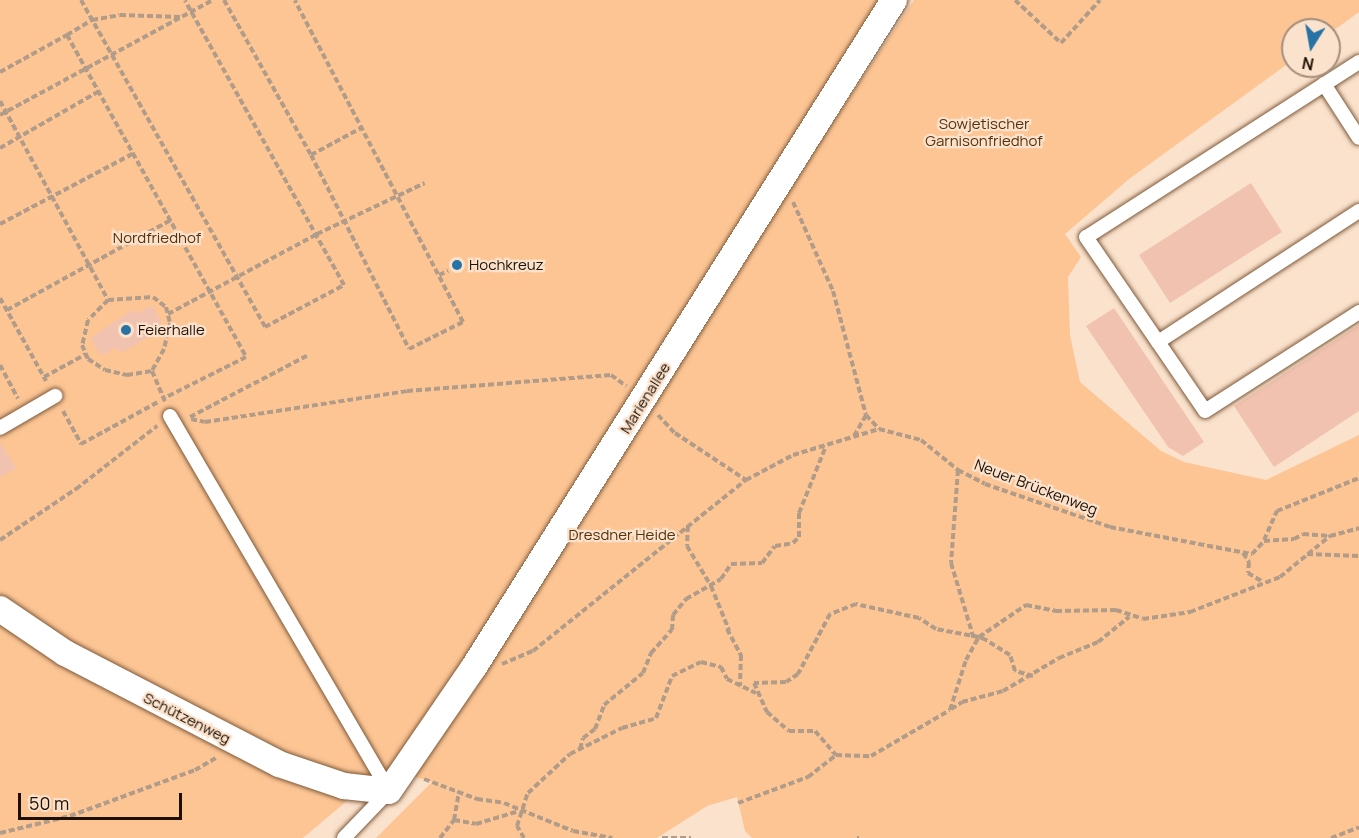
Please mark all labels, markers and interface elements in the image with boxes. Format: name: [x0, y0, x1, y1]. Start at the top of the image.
north arrow: [1281, 18, 1341, 78]
text: N: [1300, 52, 1316, 76]
park label: Sowjetischer Garnisonfriedhof: [925, 114, 1043, 149]
park label: Nordfriedhof: [113, 229, 201, 247]
place label: Hochkreuz: [469, 256, 544, 274]
marker: Hochkreuz: [450, 258, 464, 272]
place label: Feierhalle: [138, 321, 205, 339]
marker: Feierhalle: [119, 323, 133, 337]
street label: Marienallee: [616, 359, 674, 437]
street label: Neuer Brückenweg: [972, 455, 1100, 519]
park label: Dresdner Heide: [568, 526, 676, 544]
street label: Schützenweg: [141, 688, 233, 748]
scale bar: [21, 781, 184, 819]
text: 50 m: [29, 791, 69, 815]

